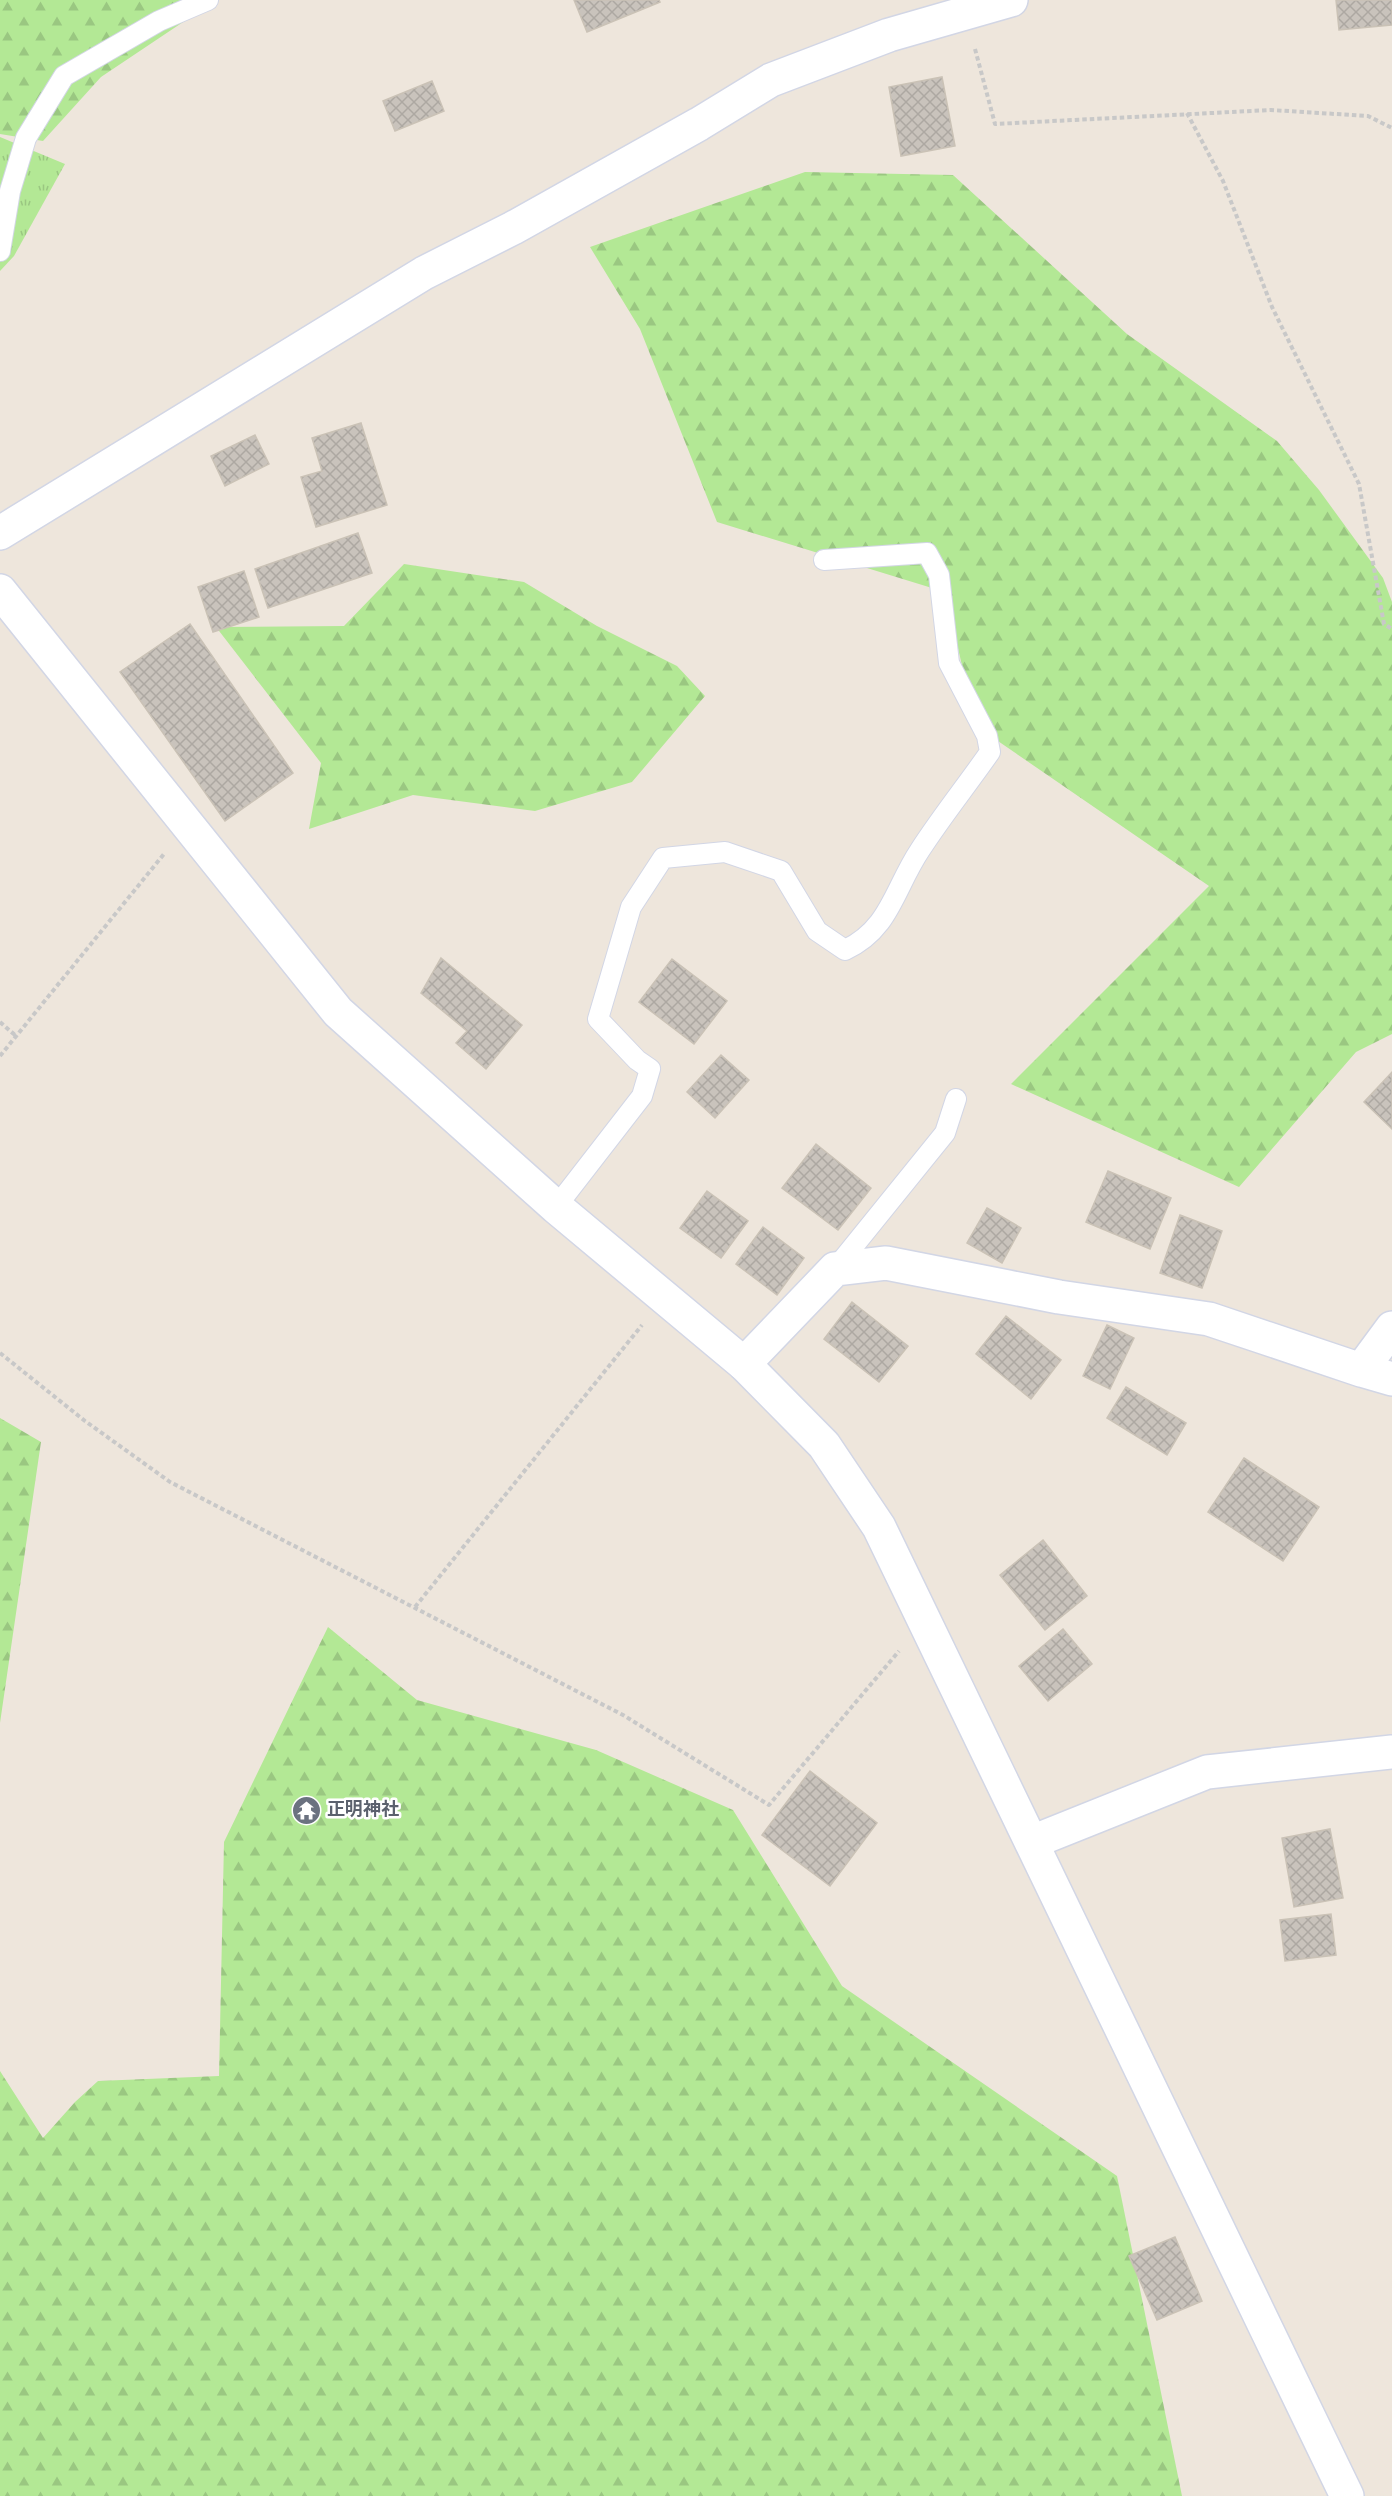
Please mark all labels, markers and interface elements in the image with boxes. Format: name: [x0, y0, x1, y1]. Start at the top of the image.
temple icon: 正明神社: [290, 1794, 322, 1826]
place label: 正明神社: [327, 1799, 399, 1822]

